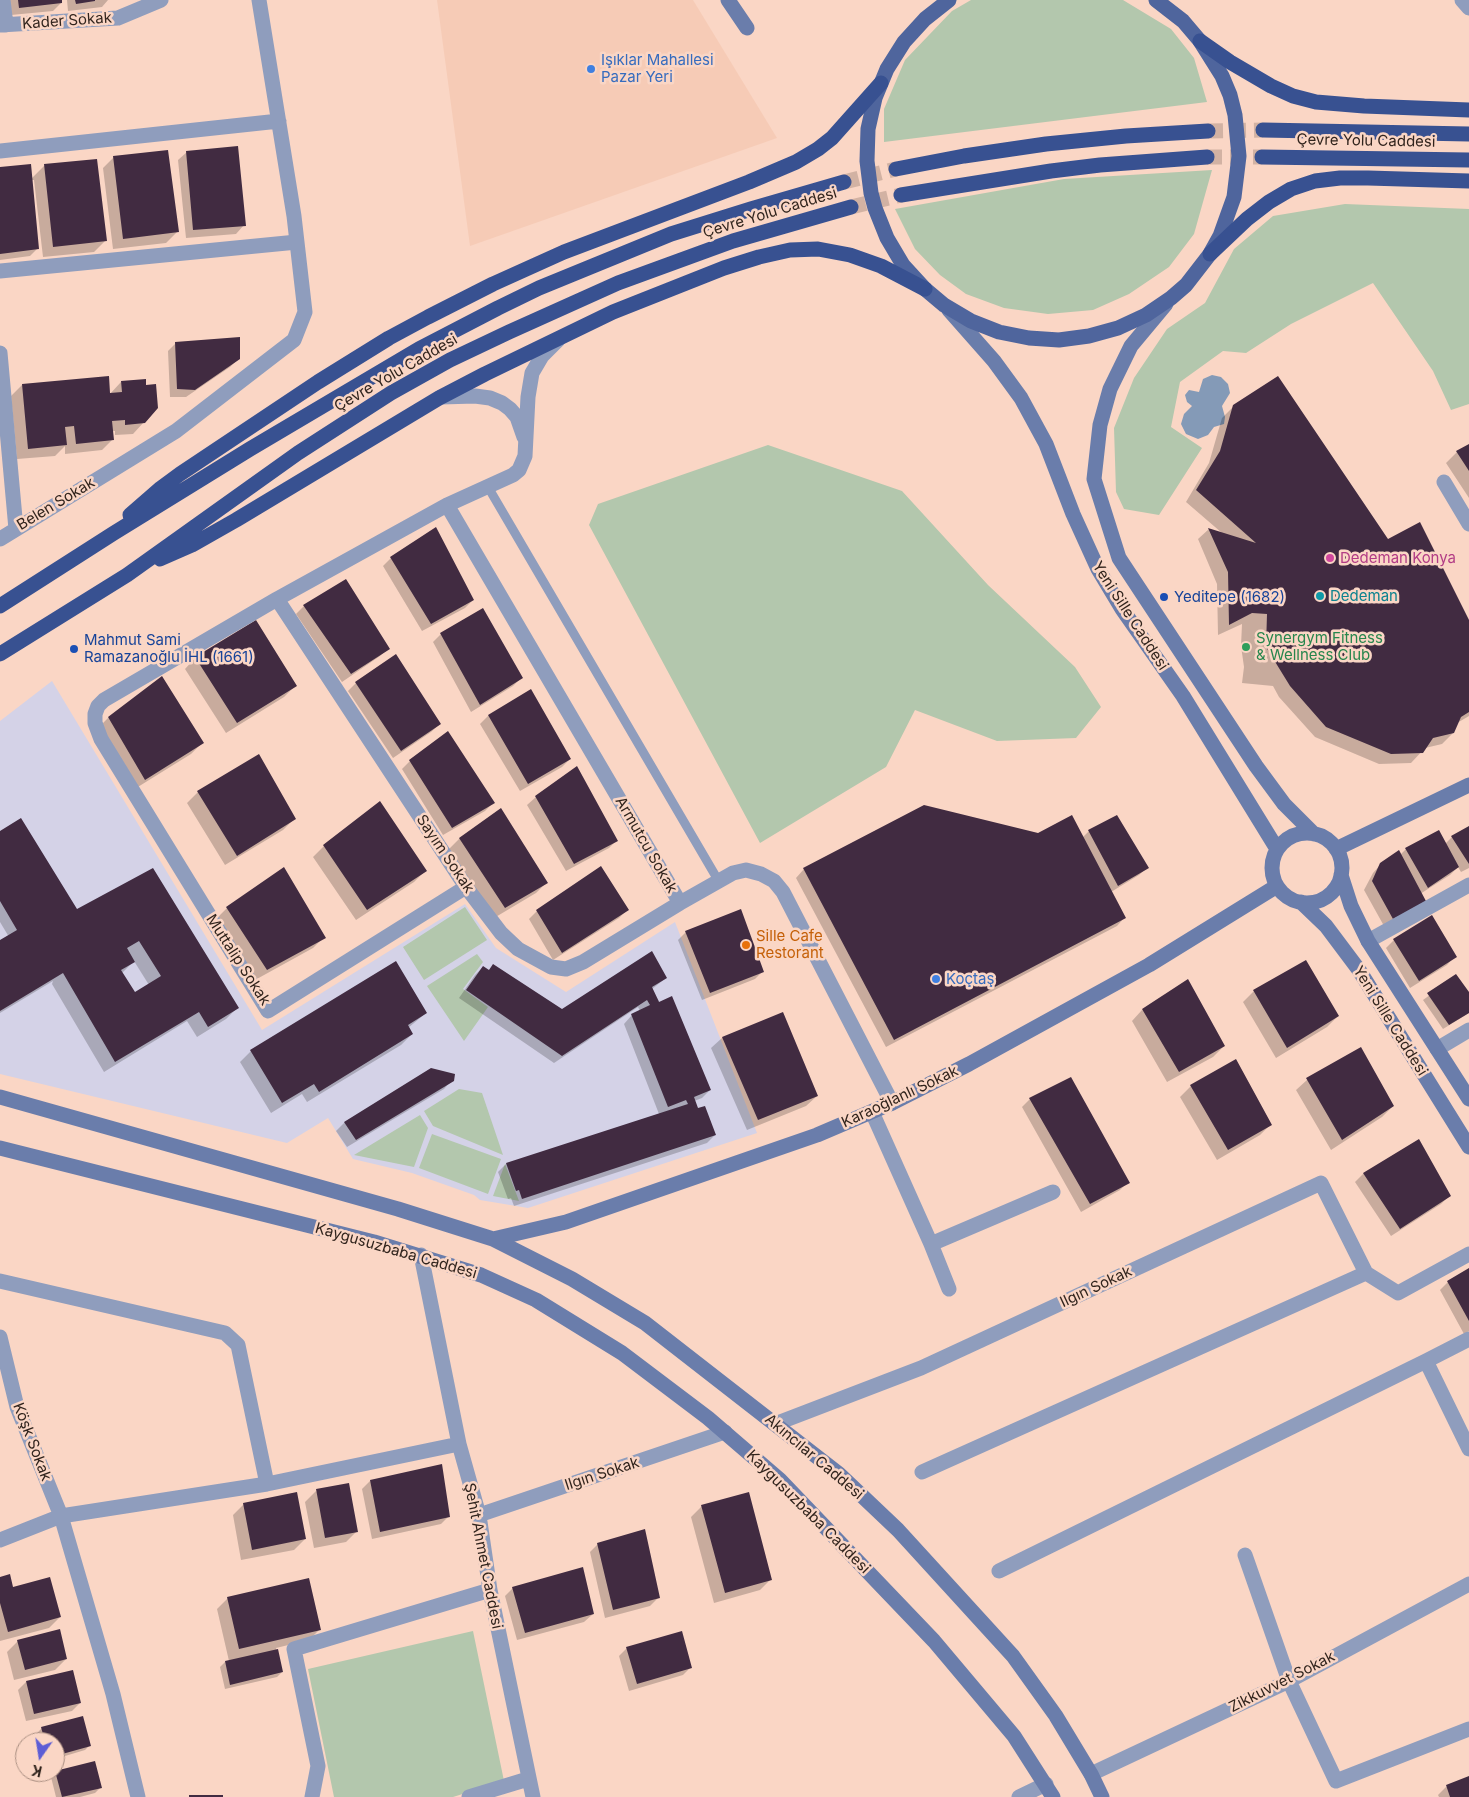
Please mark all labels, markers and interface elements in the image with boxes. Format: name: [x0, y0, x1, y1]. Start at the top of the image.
street label: Kader Sokak: [22, 9, 112, 33]
place label: Işıklar Mahallesi Pazar Yeri: [601, 51, 714, 86]
marker: Işıklar Mahallesi Pazar Yeri: [585, 63, 597, 75]
street label: Çevre Yolu Caddesi: [1296, 131, 1436, 151]
street label: Çevre Yolu Caddesi: [701, 184, 839, 242]
street label: Çevre Yolu Caddesi: [331, 330, 461, 416]
street label: Belen Sokak: [14, 474, 98, 534]
place label: Dedeman Konya: [1340, 549, 1456, 567]
marker: Dedeman Konya: [1324, 552, 1336, 564]
street label: Yeni Sille Caddesi: [1088, 558, 1172, 674]
place label: Dedeman: [1330, 587, 1398, 605]
place label: Yeditepe (1682): [1174, 588, 1285, 606]
marker: Dedeman: [1314, 590, 1326, 602]
marker: Yeditepe (1682): [1158, 591, 1170, 603]
place label: Synergym Fitness & Wellness Club: [1256, 629, 1383, 664]
place label: Mahmut Sami Ramazanoğlu İHL (1661): [84, 631, 254, 666]
marker: Synergym Fitness & Wellness Club: [1240, 641, 1252, 653]
marker: Mahmut Sami Ramazanoğlu İHL (1661): [68, 643, 80, 655]
street label: Armutcu Sokak: [611, 794, 681, 896]
street label: Sayım Sokak: [412, 811, 478, 897]
street label: Muttalip Sokak: [202, 911, 274, 1009]
place label: Sille Cafe Restorant: [756, 927, 824, 962]
marker: Sille Cafe Restorant: [740, 939, 752, 951]
street label: Yeni Sille Caddesi: [1349, 963, 1431, 1079]
place label: Koçtaş: [946, 970, 994, 988]
marker: Koçtaş: [930, 973, 942, 985]
street label: Karaoğlanlı Sokak: [839, 1062, 961, 1132]
street label: Kaygusuzbaba Caddesi: [313, 1219, 479, 1283]
street label: Ilgın Sokak: [1057, 1263, 1135, 1311]
street label: Köşk Sokak: [9, 1400, 55, 1484]
street label: Akıncılar Caddesi: [761, 1410, 867, 1504]
street label: Kaygusuzbaba Caddesi: [742, 1446, 874, 1578]
street label: Ilgın Sokak: [563, 1454, 641, 1494]
street label: Şehit Ahmet Caddesi: [460, 1482, 506, 1630]
street label: Zikkuvvet Sokak: [1226, 1648, 1338, 1716]
north arrow: [15, 1732, 65, 1782]
text: K: [30, 1762, 44, 1781]

